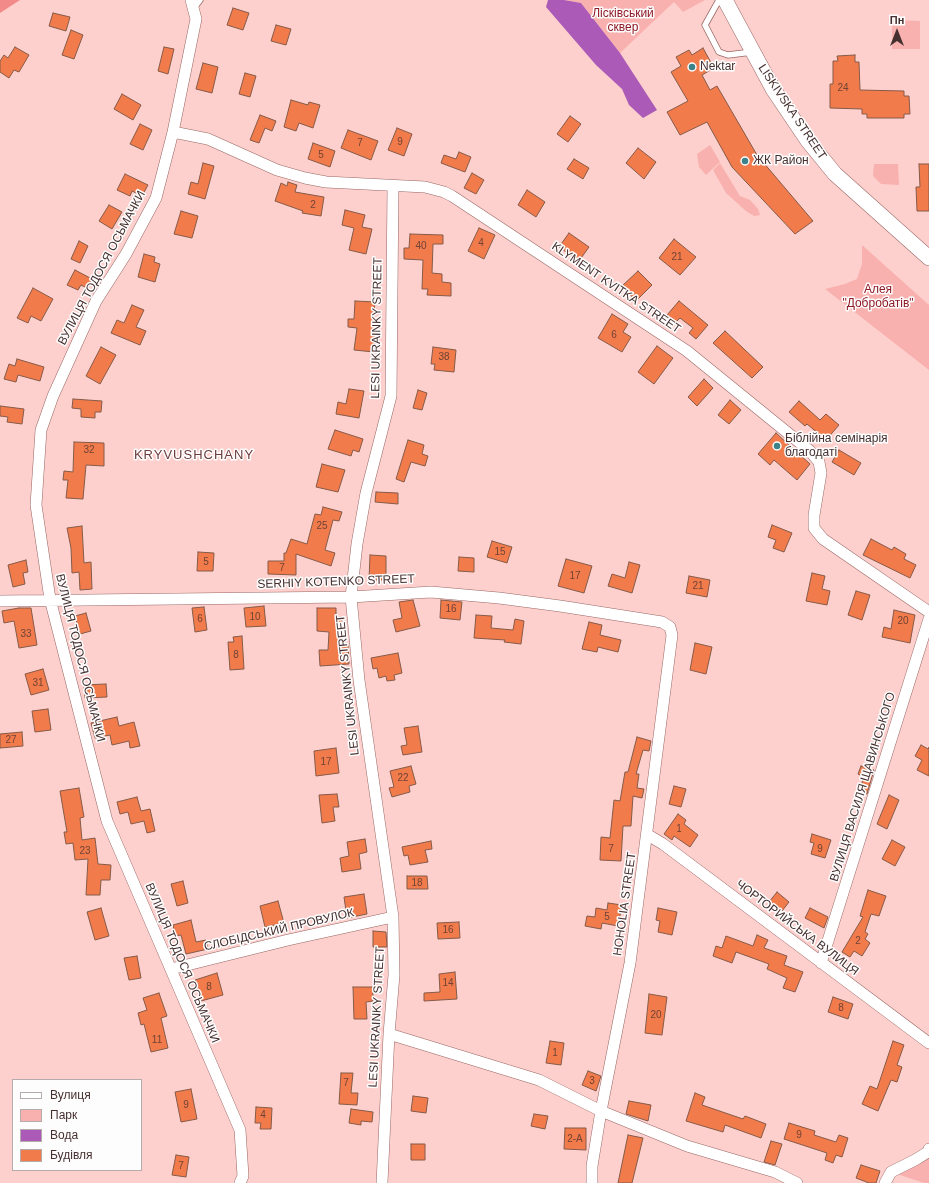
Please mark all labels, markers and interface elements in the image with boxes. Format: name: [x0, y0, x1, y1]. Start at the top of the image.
park label: Лісківський сквер: [592, 7, 654, 35]
north arrow: [877, 12, 917, 52]
text: Пн: [890, 14, 904, 26]
place label: Nektar: [700, 60, 735, 74]
marker: Nektar: [687, 62, 697, 72]
street label: LISKIVSKA STREET: [755, 62, 829, 162]
house number: 24: [837, 82, 849, 94]
house number: 9: [397, 136, 403, 148]
house number: 7: [357, 137, 363, 149]
house number: 5: [318, 149, 324, 161]
place label: ЖК Район: [753, 154, 809, 168]
marker: ЖК Район: [740, 156, 750, 166]
street label: ВУЛИЦЯ ТОДОСЯ ОСЬМАЧКИ: [55, 188, 149, 348]
house number: 2: [310, 199, 316, 211]
house number: 4: [478, 237, 484, 249]
street label: KLYMENT KVITKA STREET: [549, 239, 683, 337]
house number: 40: [415, 240, 427, 252]
house number: 21: [671, 251, 683, 263]
street label: LESI UKRAINKY STREET: [369, 257, 385, 399]
park label: Алея "Добробатів": [842, 283, 914, 311]
house number: 6: [611, 329, 617, 341]
house number: 38: [438, 351, 450, 363]
place label: Біблійна семінарія благодаті: [785, 432, 888, 460]
marker: Біблійна семінарія благодаті: [772, 441, 782, 451]
house number: 32: [83, 444, 95, 456]
district label: KRYVUSHCHANY: [134, 447, 254, 463]
house number: 25: [316, 520, 328, 532]
house number: 15: [494, 546, 506, 558]
house number: 5: [203, 556, 209, 568]
house number: 7: [279, 562, 285, 574]
house number: 17: [569, 570, 581, 582]
street label: SERHIY KOTENKO STREET: [257, 572, 415, 592]
street label: ВУЛИЦЯ ТОДОСЯ ОСЬМАЧКИ: [52, 573, 108, 743]
house number: 21: [692, 580, 704, 592]
house number: 16: [445, 603, 457, 615]
house number: 10: [249, 611, 261, 623]
house number: 6: [197, 613, 203, 625]
street label: LESI UKRAINKY STREET: [333, 614, 363, 756]
house number: 20: [897, 615, 909, 627]
house number: 33: [20, 628, 32, 640]
house number: 8: [233, 649, 239, 661]
house number: 31: [32, 677, 44, 689]
street label: ВУЛИЦЯ ВАСИЛЯ ЩАВИНСЬКОГО: [827, 691, 899, 883]
house number: 27: [5, 734, 17, 746]
house number: 17: [320, 756, 332, 768]
house number: 22: [397, 772, 409, 784]
house number: 1: [676, 823, 682, 835]
house number: 7: [608, 843, 614, 855]
house number: 9: [817, 843, 823, 855]
house number: 23: [79, 845, 91, 857]
street label: HOHOLIA STREET: [611, 851, 639, 957]
house number: 18: [411, 877, 423, 889]
street label: ЧОРТОРИЙСЬКА ВУЛИЦЯ: [733, 877, 861, 979]
street label: ВУЛИЦЯ ТОДОСЯ ОСЬМАЧКИ: [142, 881, 222, 1045]
street label: СЛОБІДСЬКИЙ ПРОВУЛОК: [203, 906, 355, 954]
house number: 5: [604, 911, 610, 923]
house number: 16: [442, 924, 454, 936]
house number: 2: [855, 935, 861, 947]
street label: LESI UKRAINKY STREET: [366, 946, 388, 1088]
house number: 14: [442, 977, 454, 989]
house number: 8: [206, 981, 212, 993]
house number: 8: [838, 1002, 844, 1014]
house number: 20: [650, 1009, 662, 1021]
house number: 11: [152, 1034, 162, 1046]
house number: 1: [552, 1047, 558, 1059]
house number: 3: [589, 1075, 595, 1087]
house number: 7: [343, 1077, 349, 1089]
legend: [12, 1079, 142, 1171]
text: Вулиця: [50, 1088, 91, 1102]
house number: 9: [183, 1099, 189, 1111]
text: Парк: [50, 1108, 77, 1122]
house number: 4: [260, 1109, 266, 1121]
text: Вода: [50, 1128, 78, 1142]
house number: 9: [796, 1129, 802, 1141]
house number: 2-А: [567, 1133, 583, 1145]
text: Будівля: [50, 1148, 92, 1162]
house number: 7: [178, 1160, 184, 1172]

